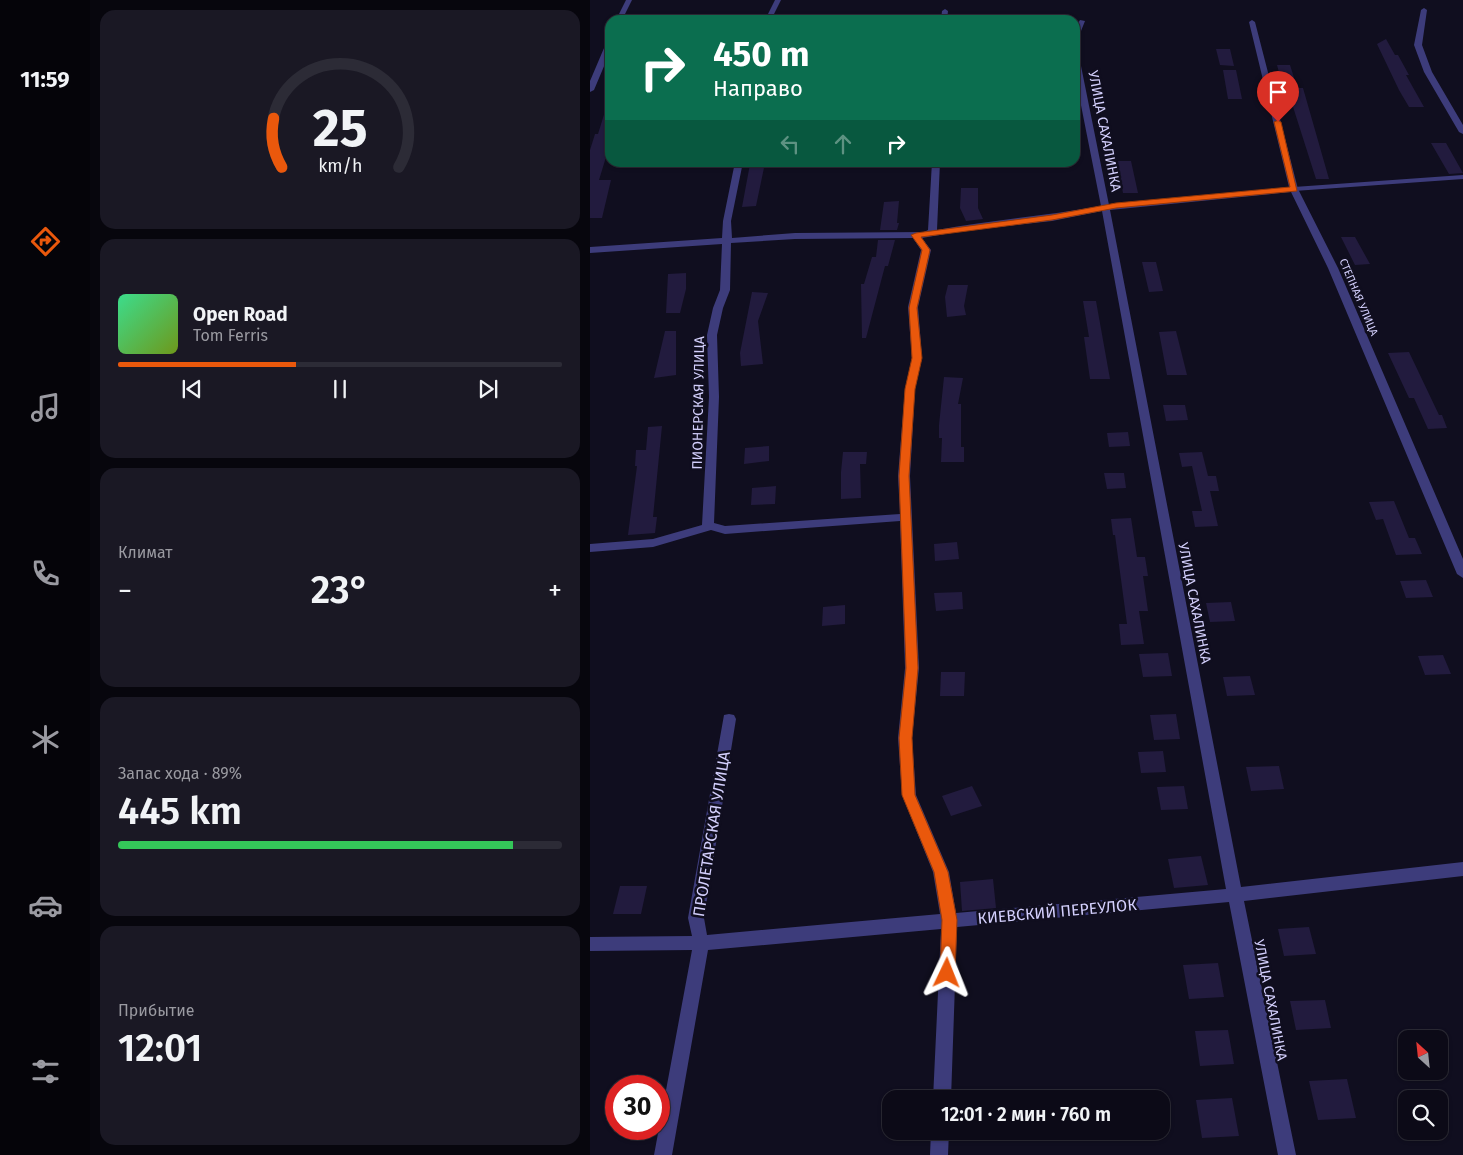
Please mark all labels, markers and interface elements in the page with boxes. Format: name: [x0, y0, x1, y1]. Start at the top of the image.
text: 450 m: [713, 33, 810, 75]
icon: right: [630, 35, 695, 100]
text: 11:59: [20, 66, 70, 93]
street label: УЛИЦА САХАЛИНКА: [1084, 69, 1125, 193]
pin: [1257, 71, 1299, 122]
text: Направо: [713, 75, 803, 102]
icon: arrive: [1264, 78, 1292, 106]
text: 25: [313, 97, 367, 160]
icon: left: [776, 130, 804, 158]
icon: ahead: [829, 130, 857, 158]
icon: right: [882, 130, 910, 158]
text: km/h: [318, 155, 362, 177]
icon: directions: [28, 224, 63, 259]
street label: СТЕПНАЯ УЛИЦА: [1336, 257, 1381, 338]
text: Open Road: [193, 303, 288, 326]
text: Tom Ferris: [193, 326, 268, 345]
street label: ПИОНЕРСКАЯ УЛИЦА: [689, 336, 708, 470]
icon: previous: [178, 375, 206, 403]
icon: pause: [326, 375, 354, 403]
icon: next: [474, 375, 502, 403]
icon: music: [28, 390, 63, 425]
street label: УЛИЦА САХАЛИНКА: [1174, 541, 1215, 665]
text: Климат: [118, 543, 173, 562]
icon: phone: [28, 556, 63, 591]
text: 23°: [311, 567, 369, 613]
text: −: [118, 574, 132, 607]
text: +: [548, 574, 562, 607]
icon: climate: [28, 722, 63, 757]
street label: ПРОЛЕТАРСКАЯ УЛИЦА: [689, 749, 734, 918]
text: Запас хода · 89%: [118, 764, 242, 783]
text: 445 km: [118, 788, 242, 834]
icon: car: [28, 888, 63, 923]
street label: КИЕВСКИЙ ПЕРЕУЛОК: [977, 895, 1138, 928]
street label: УЛИЦА САХАЛИНКА: [1250, 938, 1291, 1062]
position arrow: [920, 946, 972, 998]
text: Прибытие: [118, 1001, 194, 1020]
text: 12:01: [118, 1025, 202, 1071]
north arrow: [1398, 1030, 1448, 1080]
map controls: [1398, 1030, 1448, 1140]
icon: filters: [28, 1054, 63, 1089]
speed limit sign: 30: [605, 1075, 670, 1140]
button: search: [1398, 1090, 1448, 1140]
text: 12:01 · 2 мин · 760 m: [941, 1103, 1111, 1126]

